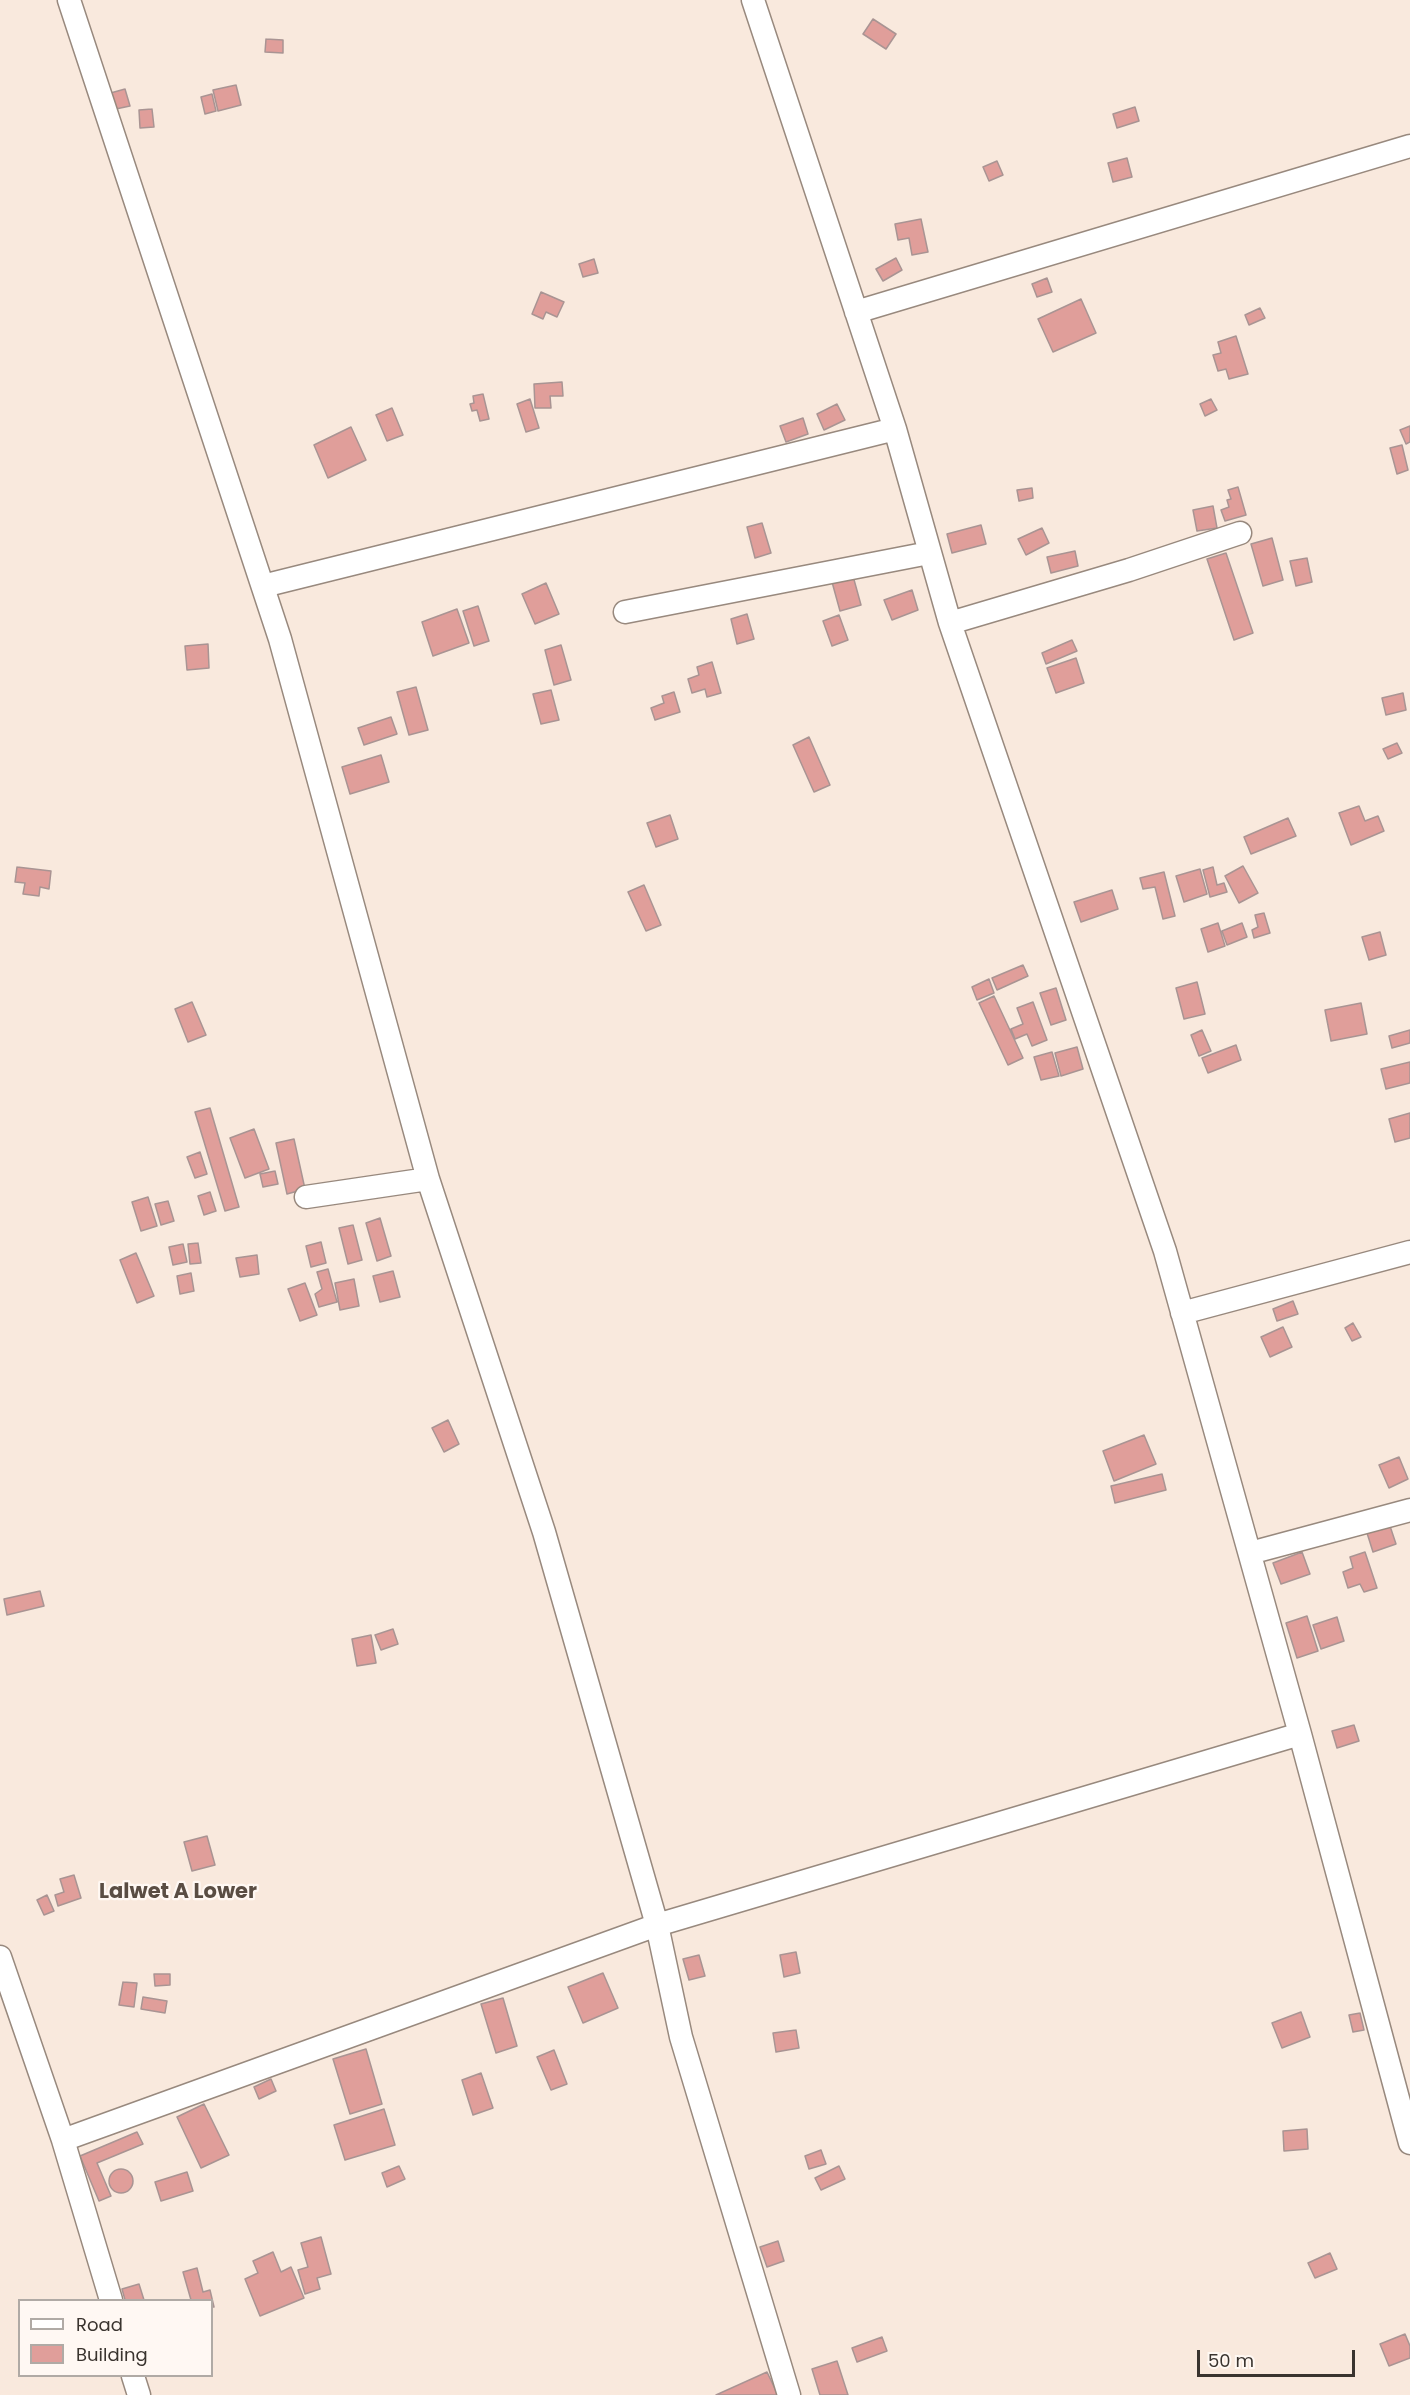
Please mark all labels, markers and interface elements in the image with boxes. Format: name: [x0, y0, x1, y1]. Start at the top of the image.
district label: Lalwet A Lower: [99, 1880, 257, 1906]
legend: [18, 2299, 213, 2377]
text: Road: [76, 2312, 123, 2337]
scale bar: [1200, 2338, 1358, 2376]
text: Building: [76, 2342, 148, 2367]
text: 50 m: [1208, 2348, 1254, 2373]

